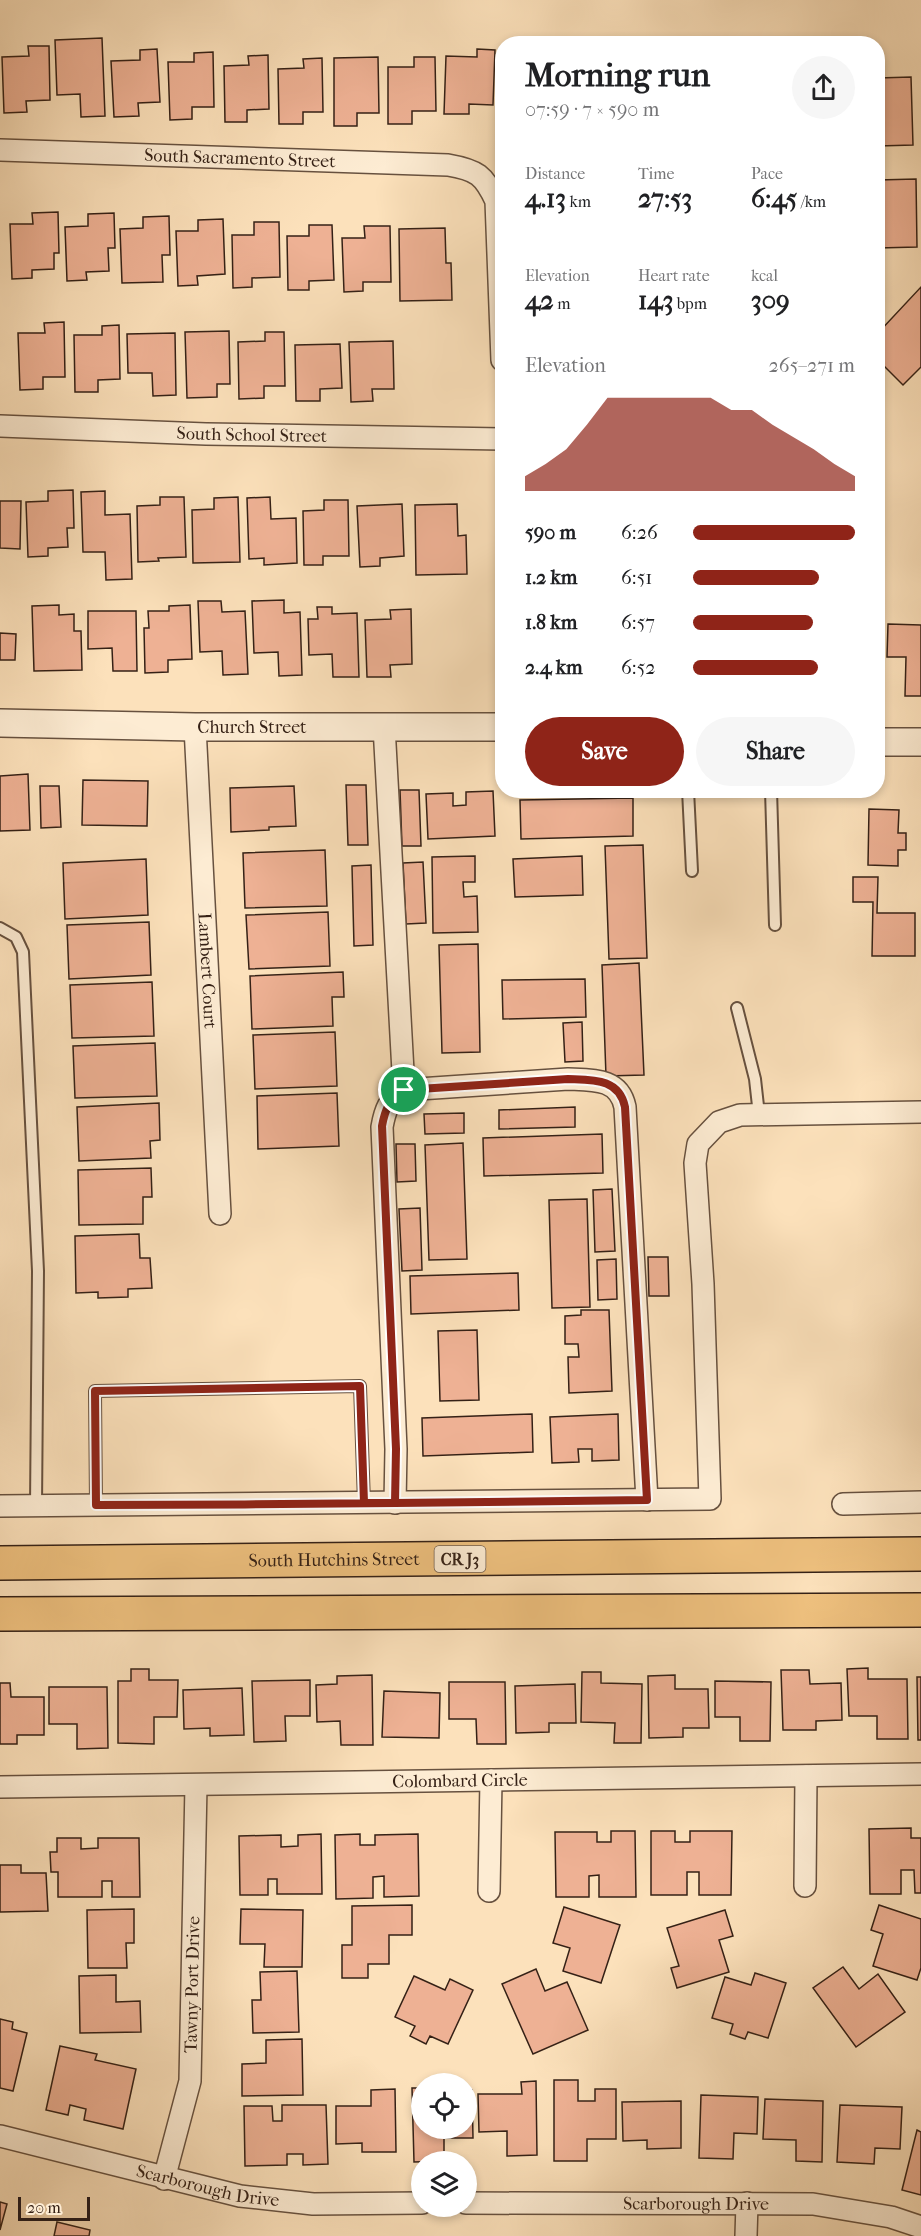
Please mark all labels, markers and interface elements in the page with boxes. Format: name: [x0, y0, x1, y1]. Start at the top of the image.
text: Morning run: [525, 56, 710, 95]
button: share: [792, 56, 855, 119]
text: 07:59 · 7 × 590 m: [525, 98, 659, 121]
street label: South Sacramento Street: [144, 144, 336, 172]
text: Distance: [525, 164, 585, 183]
text: Time: [638, 164, 674, 183]
text: Pace: [751, 164, 783, 183]
text: 4.13: [525, 183, 566, 214]
text: 27:53: [638, 183, 692, 214]
text: 6:45: [751, 183, 797, 214]
text: km: [566, 192, 591, 211]
text: /km: [797, 192, 826, 211]
text: Elevation: [525, 266, 590, 285]
text: Heart rate: [638, 266, 710, 285]
text: kcal: [751, 266, 778, 285]
text: 42: [525, 285, 554, 316]
text: 143: [638, 285, 673, 316]
text: 309: [751, 285, 790, 316]
text: m: [554, 294, 570, 313]
text: bpm: [673, 294, 707, 313]
text: Elevation: [525, 354, 606, 377]
text: 265–271 m: [769, 354, 855, 377]
street label: South School Street: [176, 422, 328, 447]
text: 590 m: [525, 521, 576, 544]
text: 6:26: [621, 521, 658, 544]
text: 1.2 km: [525, 566, 578, 589]
text: 6:51: [621, 566, 652, 589]
text: 1.8 km: [525, 611, 577, 634]
text: 6:57: [621, 611, 655, 634]
text: 2.4 km: [525, 656, 583, 679]
text: 6:52: [621, 656, 656, 679]
street label: Church Street: [197, 717, 307, 738]
button: Save: [525, 717, 684, 786]
button: Share: [696, 717, 855, 786]
street label: Lambert Court: [194, 912, 221, 1030]
pin: [378, 1064, 429, 1115]
icon: arrive: [387, 1073, 420, 1106]
road number: CR J3: [434, 1546, 486, 1572]
street label: South Hutchins Street: [248, 1548, 420, 1571]
street label: Colombard Circle: [392, 1769, 528, 1792]
street label: Tawny Port Drive: [180, 1916, 204, 2053]
map controls: [411, 2073, 477, 2217]
button: locate: [411, 2073, 477, 2139]
button: layers: [411, 2151, 477, 2217]
street label: Scarborough Drive: [134, 2160, 281, 2211]
street label: Scarborough Drive: [623, 2193, 769, 2214]
scale bar: [18, 2194, 90, 2222]
text: 20 m: [27, 2198, 61, 2217]

